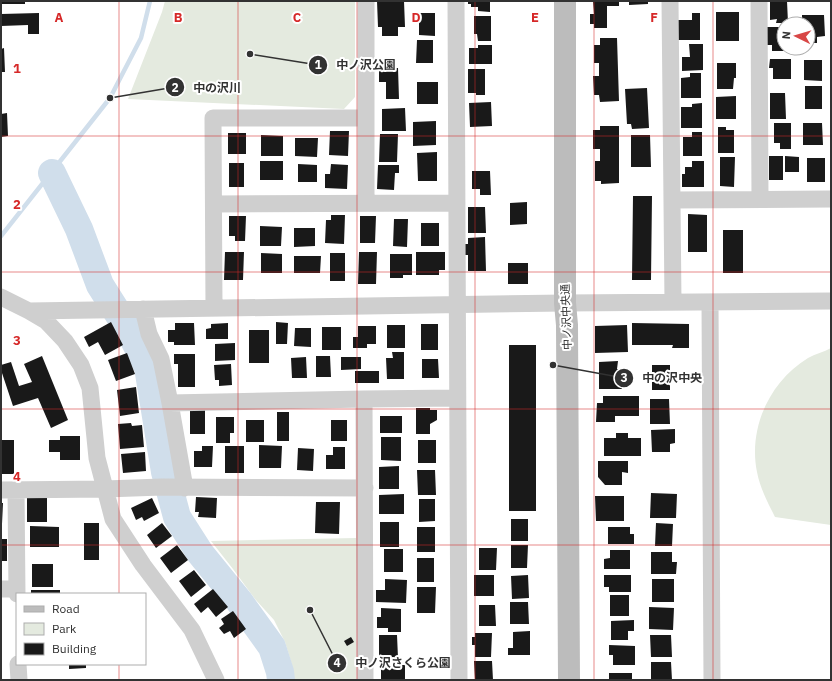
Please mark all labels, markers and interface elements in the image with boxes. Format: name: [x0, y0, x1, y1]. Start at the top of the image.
text: A: [55, 9, 64, 26]
text: B: [174, 9, 183, 26]
text: C: [293, 9, 302, 26]
text: D: [411, 9, 421, 26]
text: E: [531, 9, 539, 26]
text: F: [650, 9, 658, 26]
north arrow: [776, 16, 816, 56]
text: N: [779, 31, 793, 40]
callout: 中ノ沢公園: [308, 53, 404, 77]
text: 1: [314, 57, 322, 72]
text: 中ノ沢公園: [336, 57, 396, 72]
text: 1: [13, 60, 21, 77]
callout: 中の沢川: [165, 75, 249, 99]
text: 2: [171, 80, 179, 95]
text: 中の沢川: [193, 80, 241, 95]
text: 2: [13, 196, 21, 213]
street label: 中ノ沢中央通: [558, 284, 574, 350]
text: 3: [13, 332, 21, 349]
callout: 中の沢中央: [614, 366, 710, 390]
text: 3: [620, 370, 628, 385]
text: 中の沢中央: [642, 370, 702, 385]
text: 4: [13, 468, 21, 485]
legend: [16, 593, 146, 665]
text: Road: [52, 601, 80, 616]
text: Park: [52, 621, 77, 636]
text: Building: [52, 641, 97, 656]
callout: 中ノ沢さくら公園: [327, 651, 459, 675]
text: 4: [333, 655, 341, 670]
text: 中ノ沢さくら公園: [355, 655, 451, 670]

